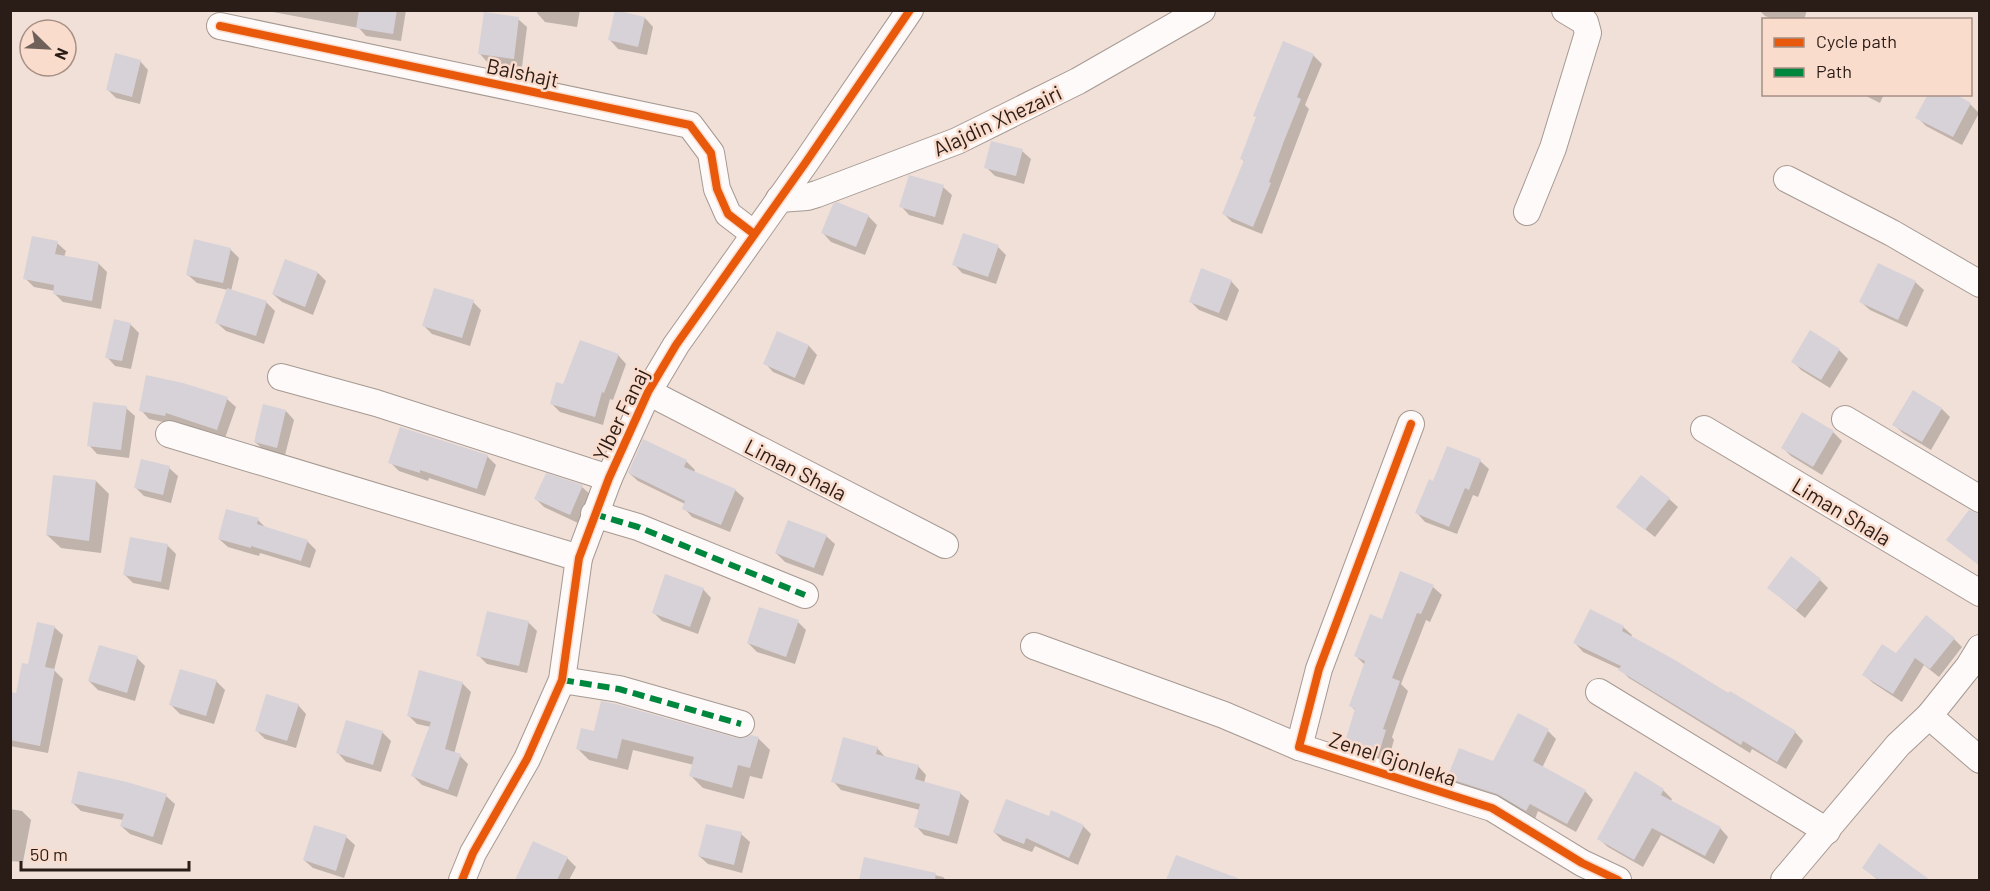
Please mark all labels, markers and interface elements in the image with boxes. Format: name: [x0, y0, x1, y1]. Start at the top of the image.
north arrow: [18, 18, 78, 78]
legend: [1762, 18, 1972, 96]
text: Cycle path: [1816, 30, 1897, 52]
text: N: [51, 46, 73, 63]
street label: Balshajt: [484, 52, 562, 92]
text: Path: [1816, 60, 1852, 82]
street label: Alajdin Xhezairi: [929, 79, 1065, 161]
street label: Ylber Fanaj: [587, 363, 653, 465]
street label: Liman Shala: [741, 433, 851, 505]
street label: Liman Shala: [1788, 472, 1896, 550]
street label: Zenel Gjonleka: [1326, 726, 1460, 790]
scale bar: [21, 834, 189, 872]
text: 50 m: [30, 843, 68, 865]

